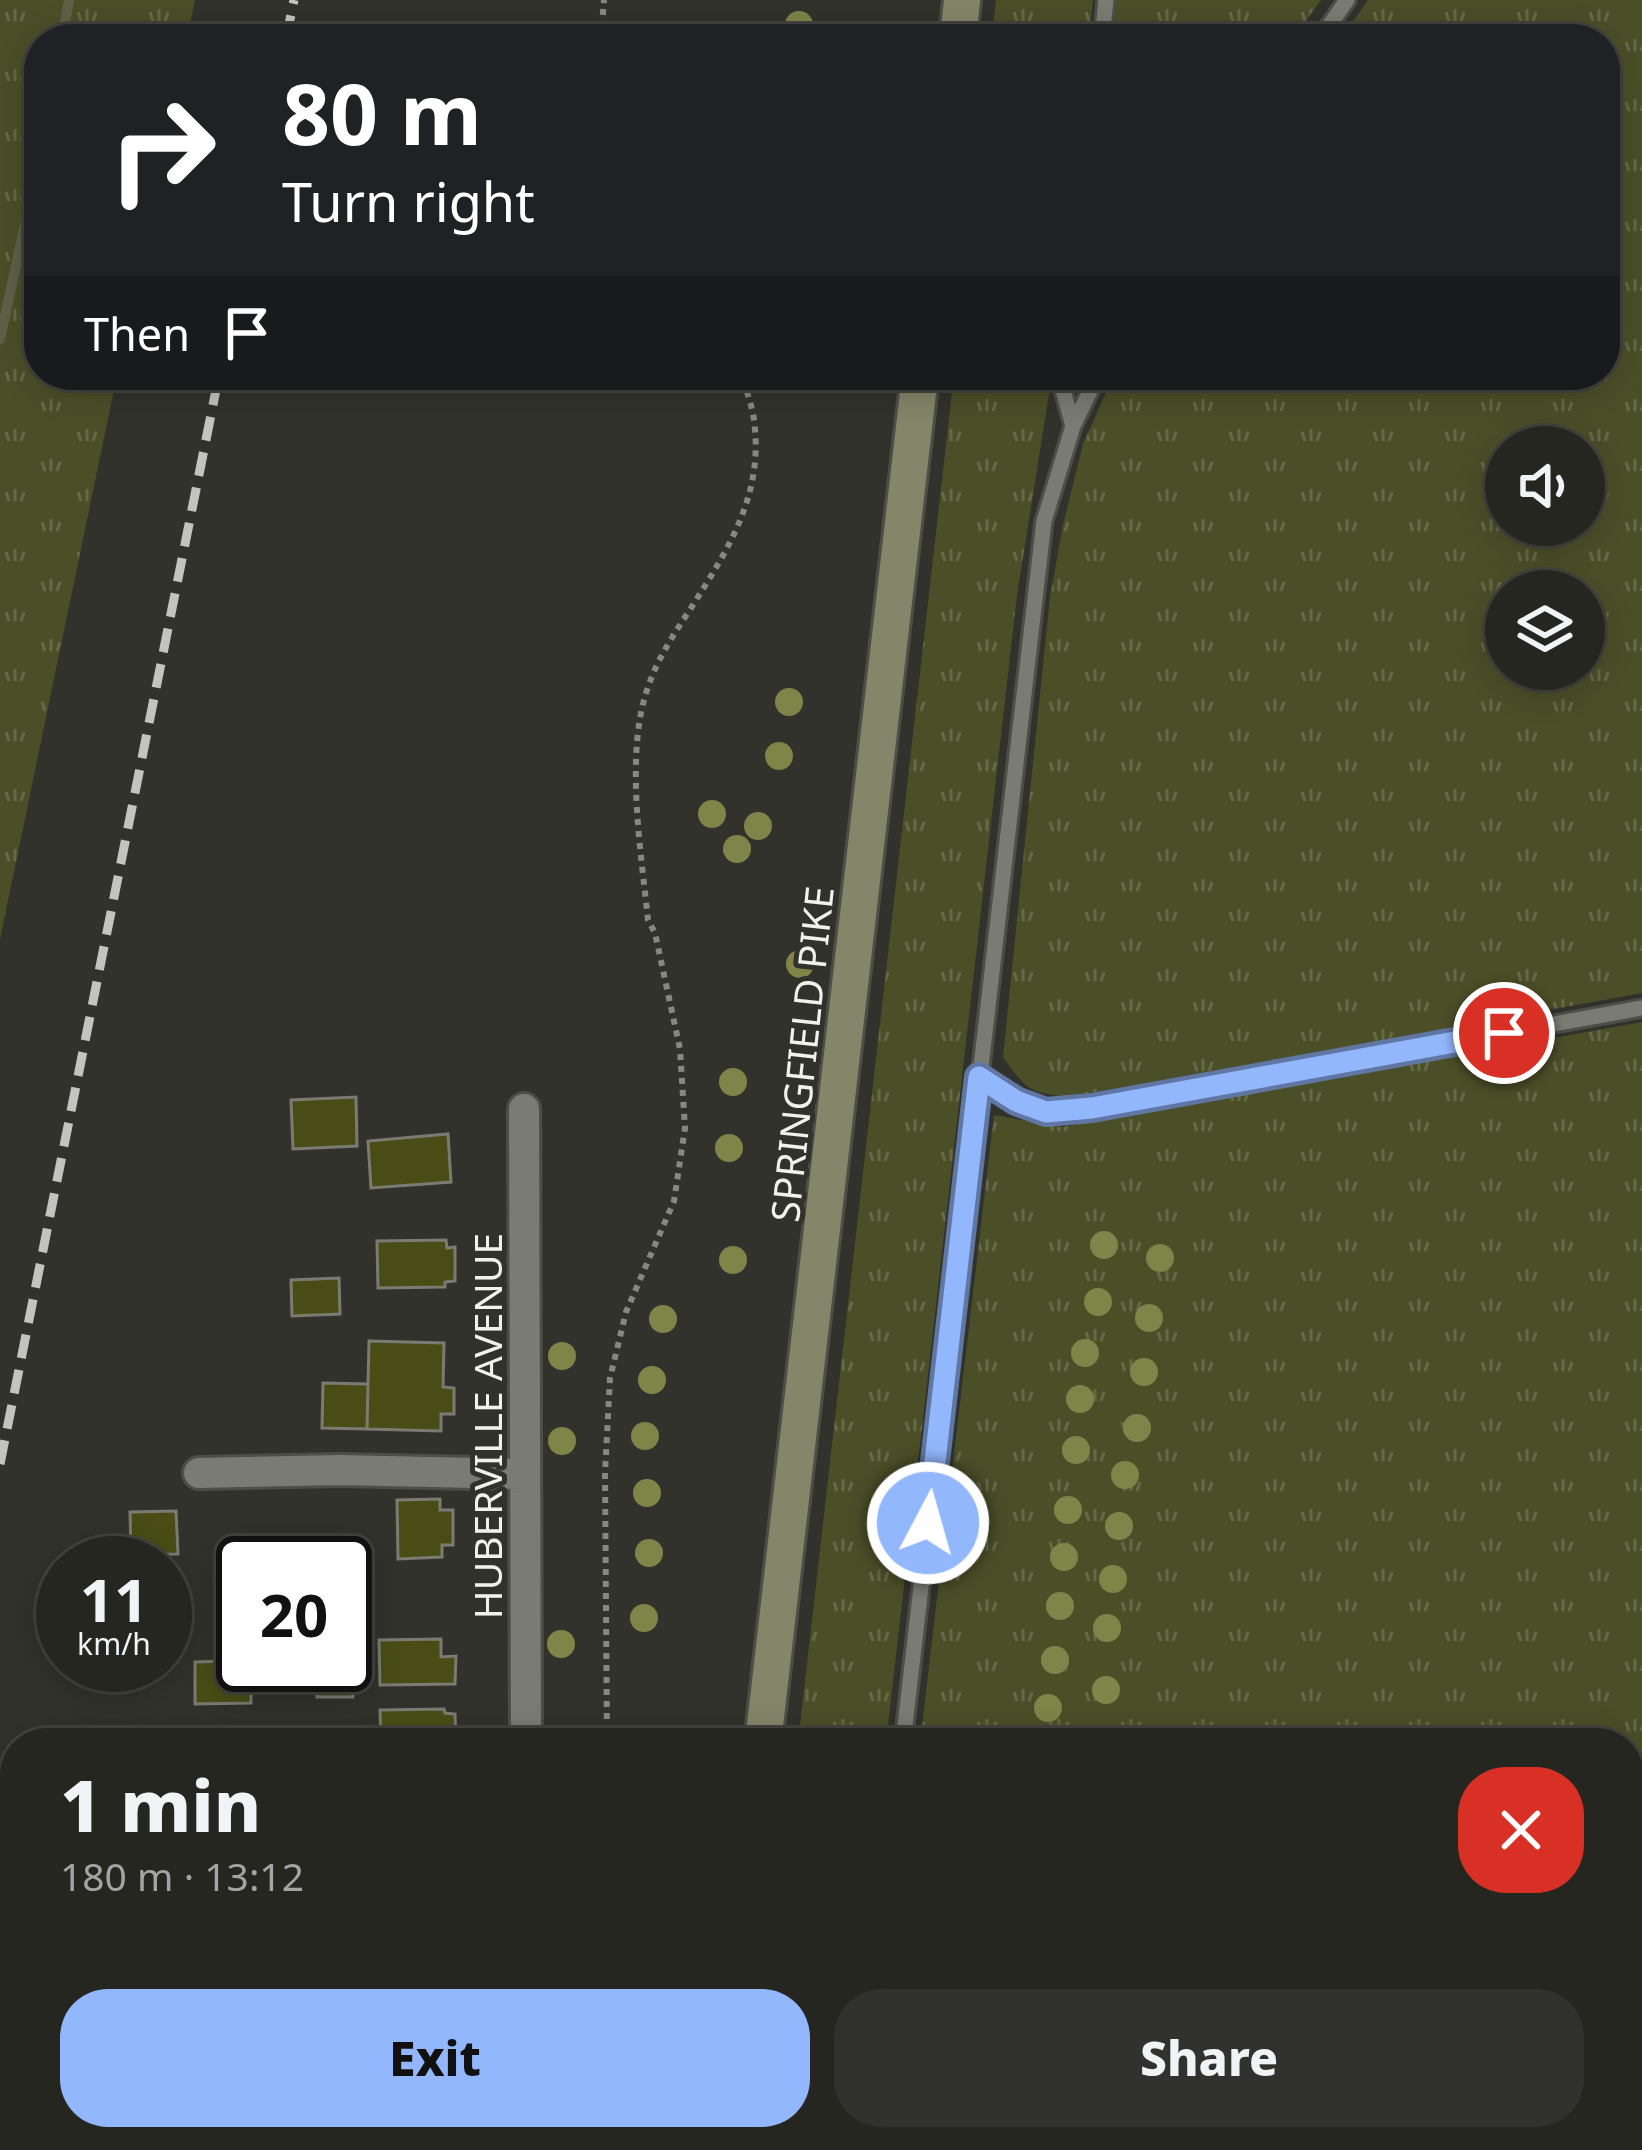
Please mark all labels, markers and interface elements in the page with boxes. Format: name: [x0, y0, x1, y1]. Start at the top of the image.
text: 80 m: [282, 55, 482, 170]
icon: right: [84, 72, 240, 228]
text: Turn right: [282, 164, 535, 238]
icon: arrive: [214, 300, 280, 366]
text: Then: [84, 303, 190, 364]
map controls: [1485, 426, 1605, 690]
button: sound: [1485, 426, 1605, 546]
button: layers: [1485, 570, 1605, 690]
street label: SPRINGFIELD PIKE: [757, 883, 845, 1225]
pin: [1453, 982, 1555, 1084]
icon: arrive: [1471, 1000, 1537, 1066]
street label: HUBERVILLE AVENUE: [460, 1233, 513, 1619]
position arrow: [865, 1460, 991, 1586]
speed limit sign: 20: [216, 1536, 372, 1692]
text: 11: [80, 1558, 148, 1640]
text: km/h: [77, 1623, 151, 1664]
text: 1 min: [60, 1755, 261, 1853]
button: close: [1458, 1767, 1584, 1893]
text: 180 m · 13:12: [60, 1849, 304, 1902]
button: Exit: [60, 1989, 810, 2127]
button: Share: [834, 1989, 1584, 2127]

